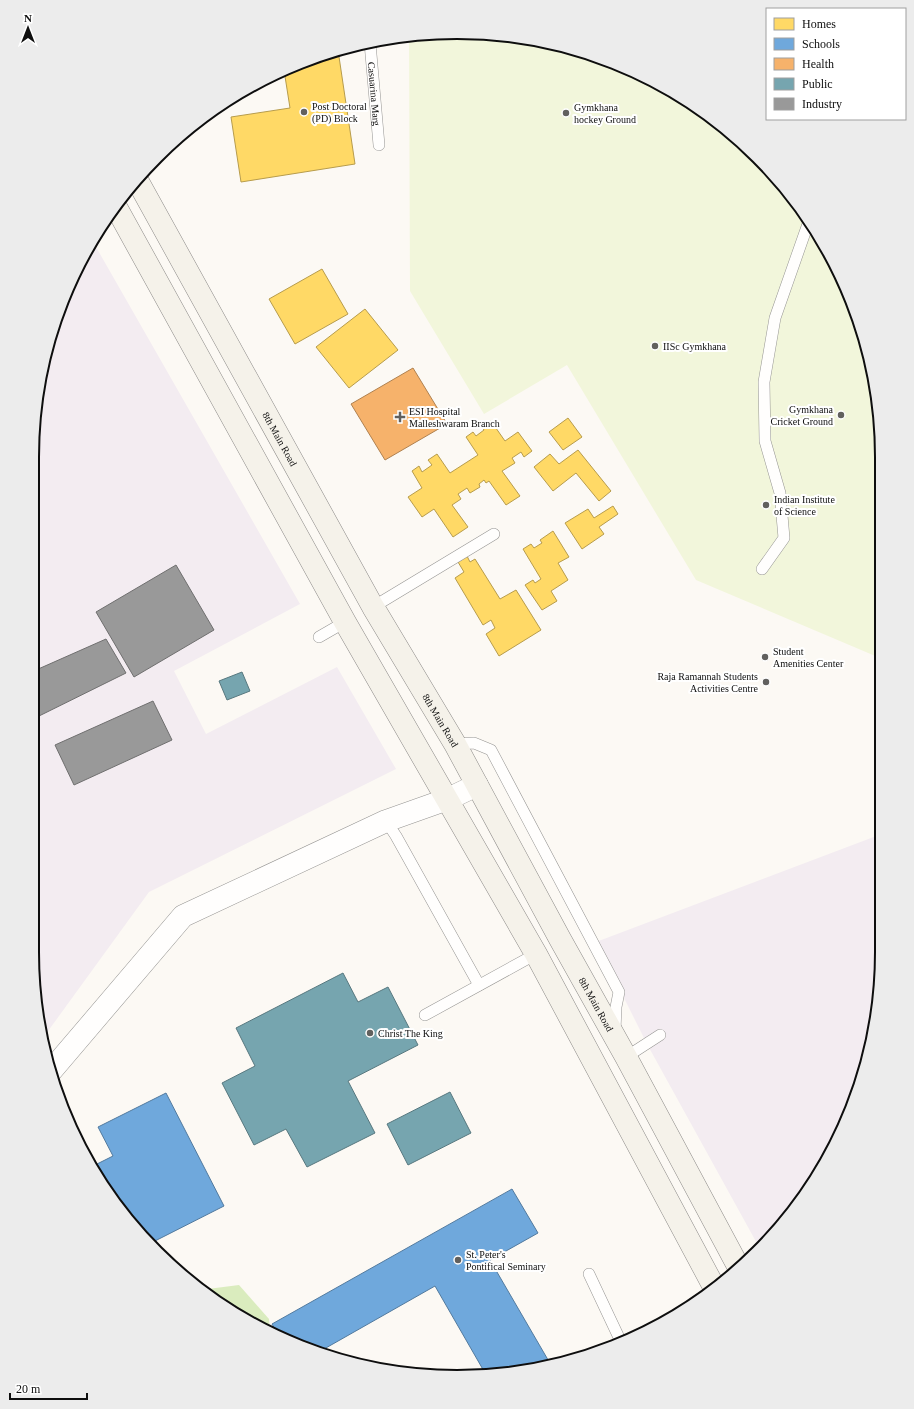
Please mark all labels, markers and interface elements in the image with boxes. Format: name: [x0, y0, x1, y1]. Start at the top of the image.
north arrow: [8, 8, 48, 48]
legend: [766, 8, 906, 120]
text: N: [24, 12, 32, 24]
text: Homes: [802, 17, 836, 31]
text: Schools: [802, 37, 840, 51]
text: Health: [802, 57, 834, 71]
street label: Casuarina Marg: [366, 61, 382, 126]
text: Public: [802, 77, 833, 91]
text: Industry: [802, 97, 842, 111]
place label: Post Doctoral (PD) Block: [312, 101, 367, 125]
place label: Gymkhana hockey Ground: [574, 102, 636, 125]
marker: Post Doctoral (PD) Block: [299, 107, 309, 117]
marker: Gymkhana hockey Ground: [561, 108, 571, 118]
marker: IISc Gymkhana: [650, 341, 660, 351]
place label: IISc Gymkhana: [663, 341, 727, 352]
place label: Gymkhana Cricket Ground: [771, 404, 834, 427]
place label: ESI Hospital Malleshwaram Branch: [409, 406, 500, 429]
street label: 8th Main Road: [260, 410, 299, 468]
marker: Gymkhana Cricket Ground: [836, 410, 846, 420]
marker: ESI Hospital Malleshwaram Branch: [394, 411, 406, 423]
place label: Indian Institute of Science: [774, 494, 835, 517]
marker: Indian Institute of Science: [761, 500, 771, 510]
place label: Student Amenities Center: [773, 646, 844, 669]
marker: Student Amenities Center: [760, 652, 770, 662]
place label: Raja Ramannah Students Activities Centre: [657, 671, 759, 694]
marker: Raja Ramannah Students Activities Centre: [761, 677, 771, 687]
street label: 8th Main Road: [420, 692, 460, 749]
street label: 8th Main Road: [577, 976, 616, 1033]
marker: Christ The King: [365, 1028, 375, 1038]
place label: Christ The King: [378, 1028, 443, 1039]
place label: St. Peter's Pontifical Seminary: [466, 1249, 546, 1272]
marker: St. Peter's Pontifical Seminary: [453, 1255, 463, 1265]
scale bar: [10, 1375, 87, 1401]
text: 20 m: [16, 1382, 41, 1396]

